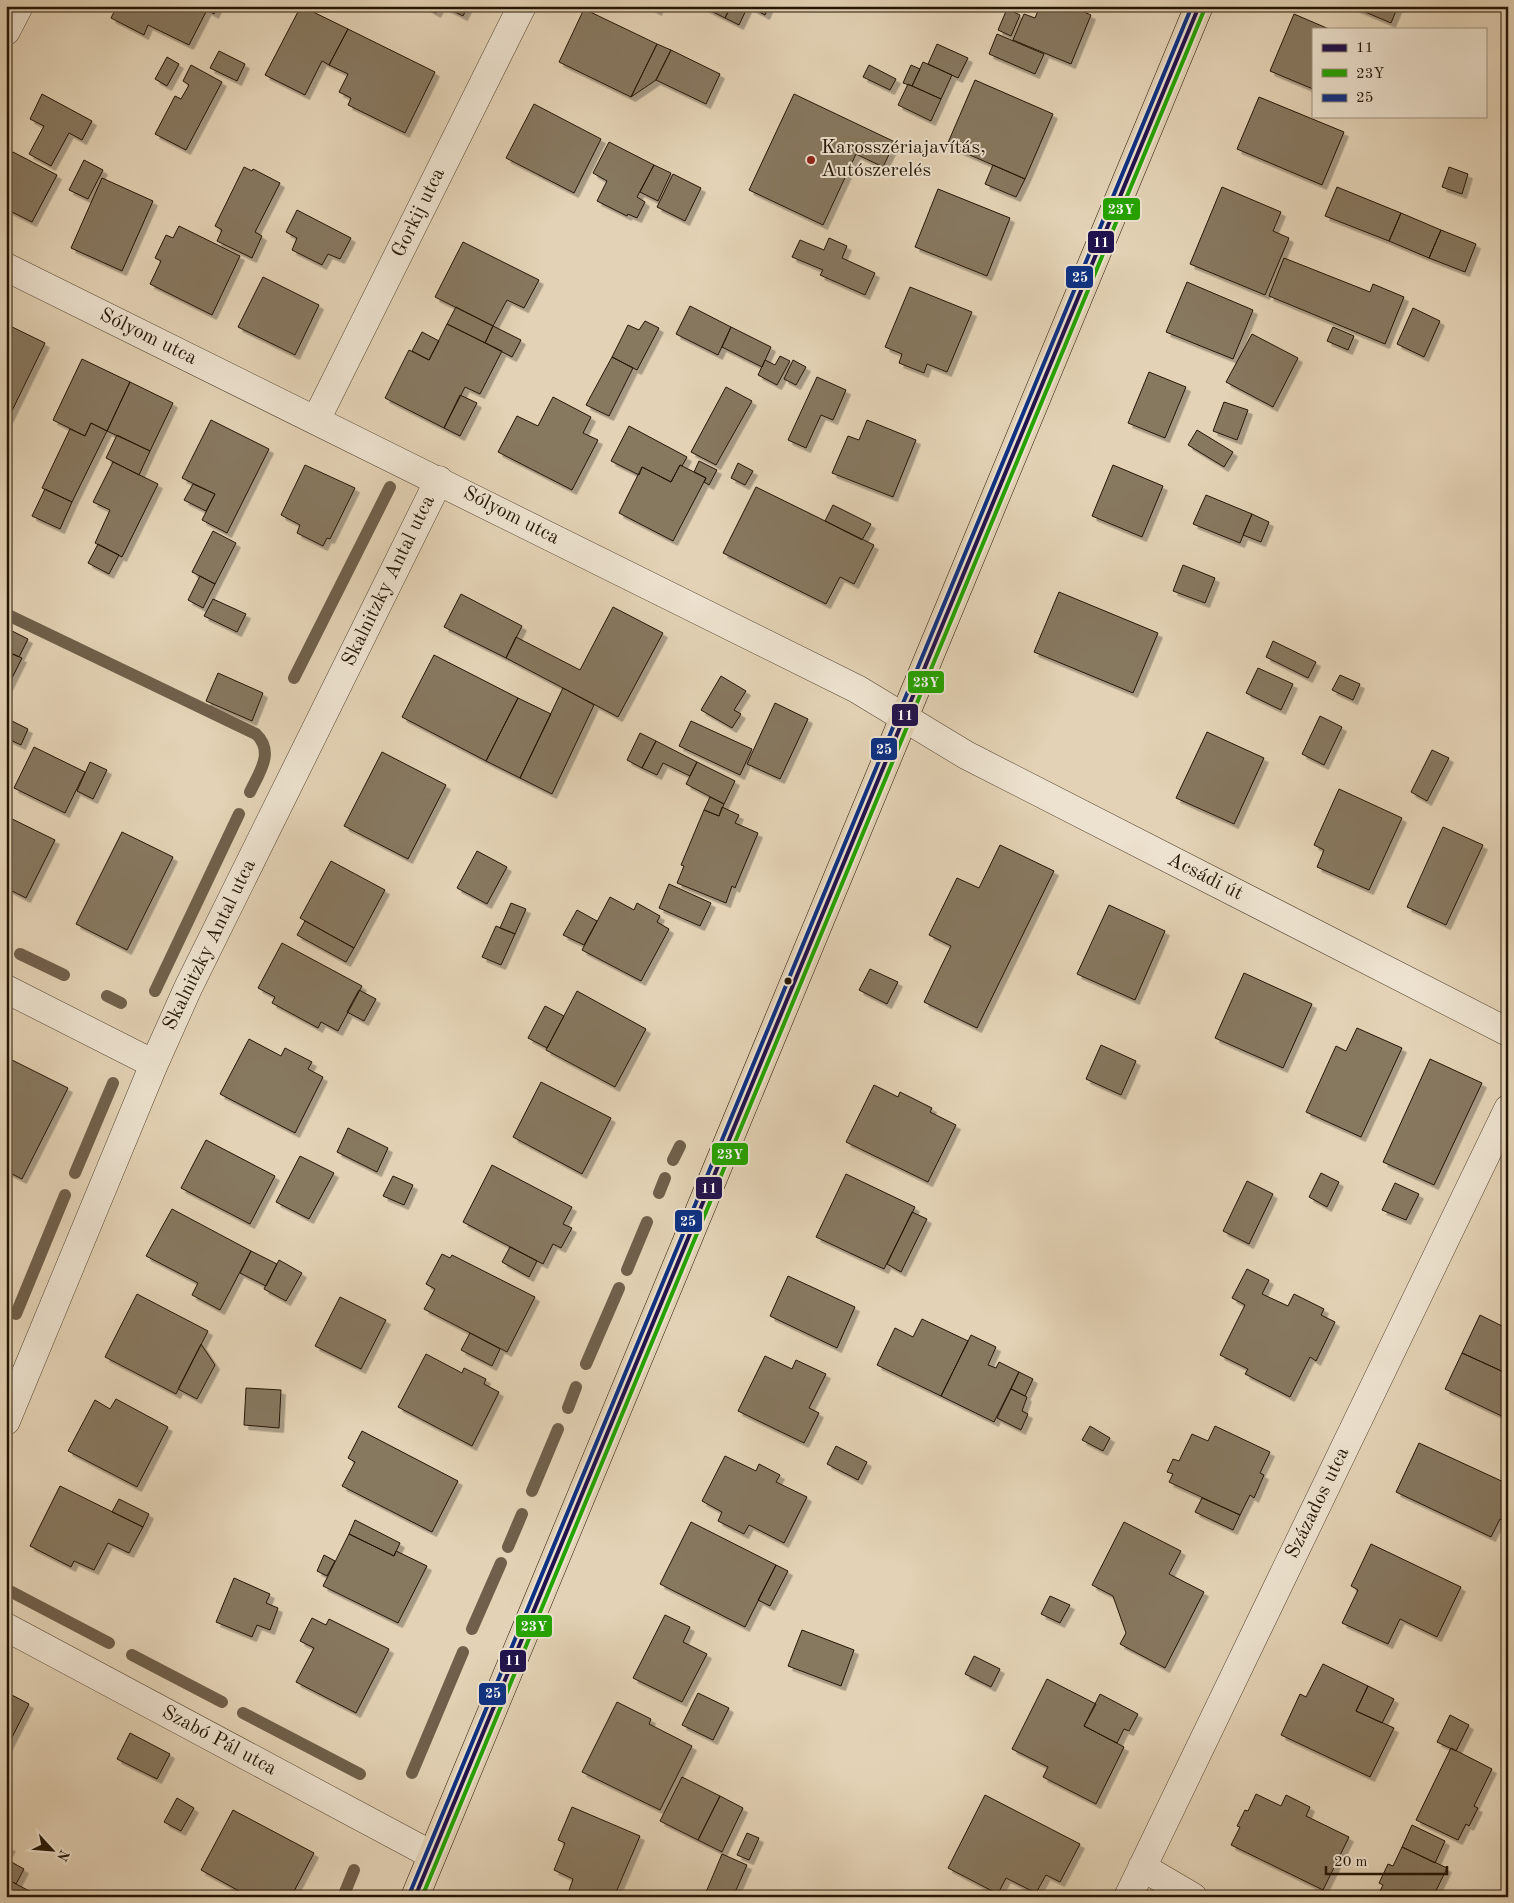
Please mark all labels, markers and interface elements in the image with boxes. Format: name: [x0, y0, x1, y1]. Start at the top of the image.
legend: [1312, 28, 1486, 118]
text: 11: [1356, 41, 1373, 56]
text: 23Y: [1356, 67, 1384, 82]
text: 25: [1356, 91, 1373, 106]
place label: Karosszériajavítás, Autószerelés: [821, 138, 986, 181]
marker: Karosszériajavítás, Autószerelés: [805, 154, 817, 166]
street label: Gorkij utca: [389, 165, 449, 261]
line badge: 23Y: [1102, 197, 1141, 221]
text: 23Y: [1108, 203, 1134, 217]
line badge: 11: [1087, 230, 1115, 254]
text: 11: [1093, 236, 1109, 250]
line badge: 25: [1065, 265, 1094, 289]
text: 25: [1072, 271, 1088, 285]
street label: Sólyom utca: [96, 305, 200, 369]
street label: Sólyom utca: [460, 483, 562, 549]
street label: Skalnitzky Antal utca: [339, 493, 439, 669]
line badge: 23Y: [907, 670, 945, 694]
text: 23Y: [913, 676, 939, 690]
line badge: 11: [891, 703, 919, 727]
text: 11: [897, 709, 913, 723]
line badge: 25: [870, 737, 898, 761]
text: 25: [876, 743, 892, 757]
street label: Acsádi út: [1164, 850, 1246, 904]
street label: Skalnitzky Antal utca: [160, 857, 260, 1033]
unlabelled marker: [783, 976, 793, 986]
line badge: 23Y: [711, 1142, 749, 1166]
text: 23Y: [717, 1148, 743, 1162]
line badge: 11: [695, 1176, 723, 1200]
text: 11: [701, 1182, 717, 1196]
line badge: 25: [674, 1209, 703, 1233]
text: 25: [680, 1215, 696, 1229]
street label: Százados utca: [1283, 1444, 1353, 1562]
line badge: 23Y: [515, 1614, 553, 1638]
text: 23Y: [521, 1620, 547, 1634]
line badge: 11: [499, 1649, 527, 1673]
text: 11: [505, 1654, 521, 1668]
line badge: 25: [478, 1682, 507, 1706]
text: 25: [485, 1687, 501, 1701]
street label: Szabó Pál utca: [158, 1702, 280, 1780]
north arrow: [28, 1826, 78, 1876]
scale bar: [1326, 1843, 1448, 1875]
text: N: [54, 1847, 71, 1863]
text: 20 m: [1334, 1855, 1368, 1870]

